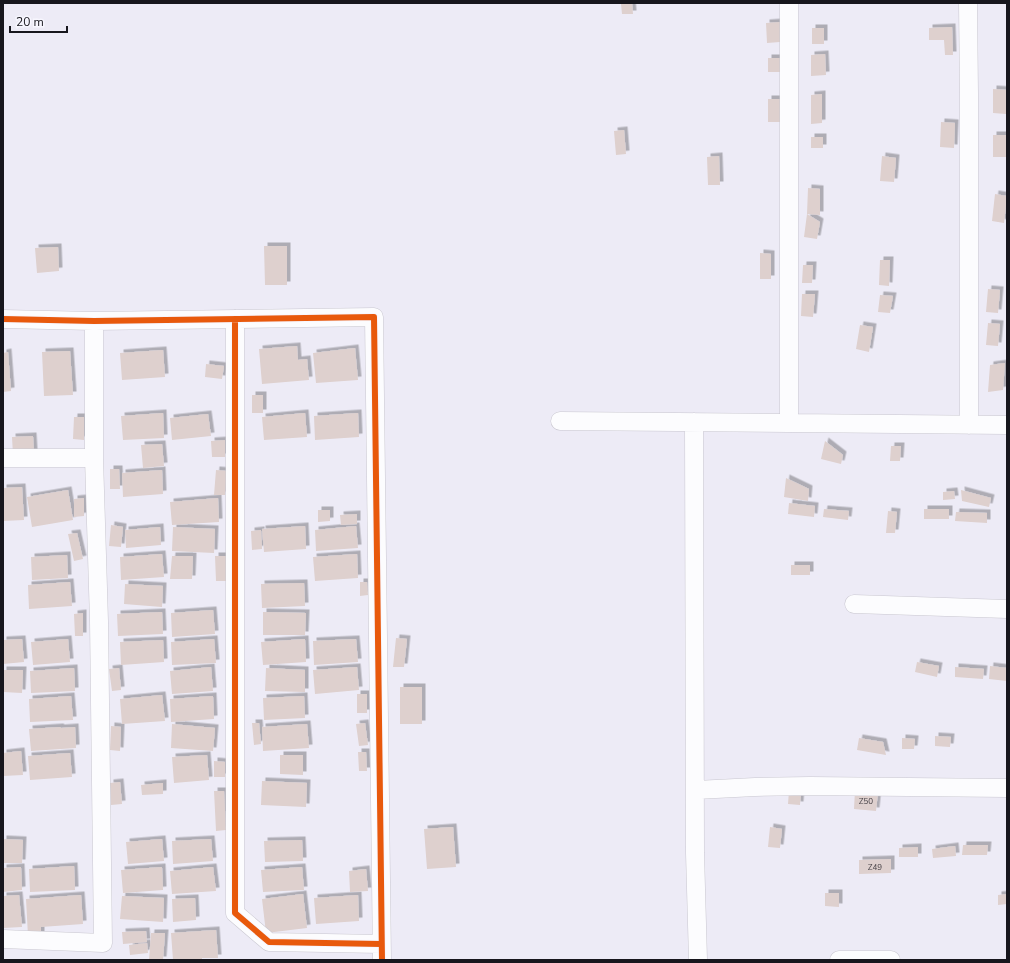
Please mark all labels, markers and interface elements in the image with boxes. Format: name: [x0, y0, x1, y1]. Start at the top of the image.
scale bar: [10, 8, 67, 34]
text: 20 m: [16, 14, 44, 30]
house number: Z50: [859, 796, 873, 807]
house number: Z49: [868, 862, 882, 873]

